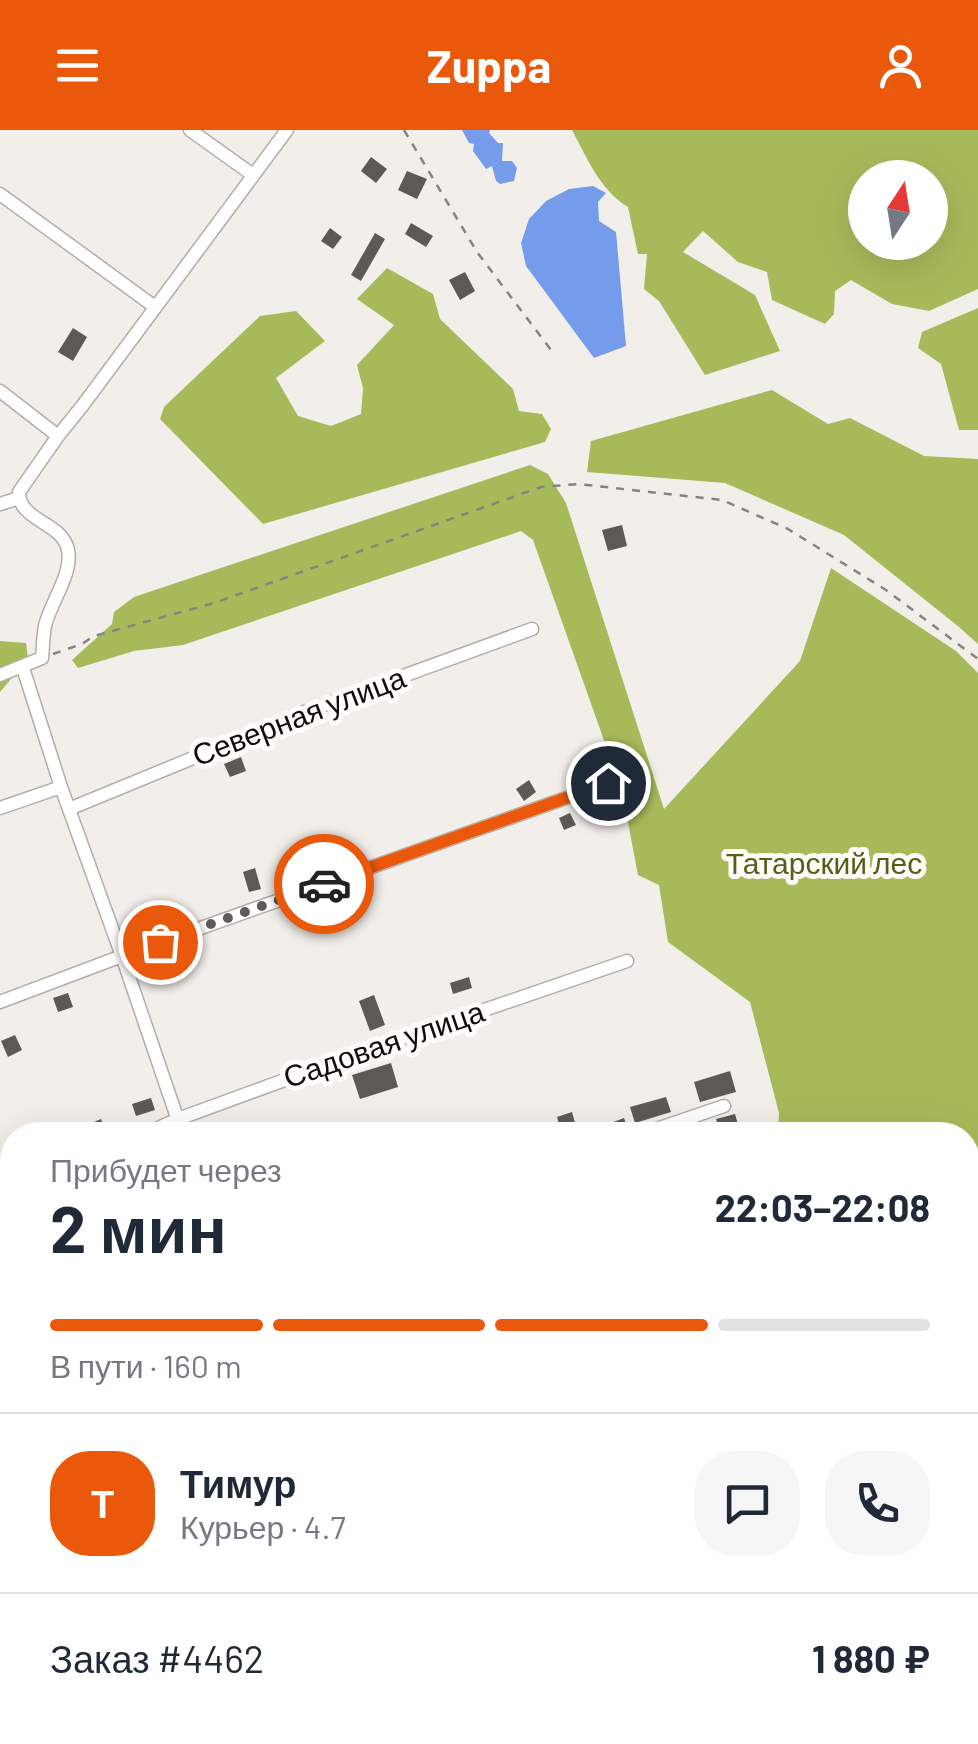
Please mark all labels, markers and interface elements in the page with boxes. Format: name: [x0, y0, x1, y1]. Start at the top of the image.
icon: menu: [50, 38, 105, 93]
text: Zuppa: [427, 38, 551, 92]
icon: person: [873, 38, 928, 93]
north arrow: [848, 160, 948, 260]
map controls: [848, 160, 948, 260]
street label: Северная улица: [187, 658, 410, 772]
pin: [566, 741, 651, 826]
icon: home: [581, 756, 636, 811]
courier: [274, 834, 374, 934]
park label: Татарский лес: [726, 844, 922, 880]
icon: car: [297, 857, 352, 912]
pin: [118, 900, 203, 985]
icon: bag: [133, 915, 188, 970]
street label: Садовая улица: [278, 992, 489, 1094]
text: Прибудет через: [50, 1150, 282, 1188]
text: 22:03–22:08: [715, 1184, 930, 1230]
text: 2 мин: [50, 1188, 227, 1266]
text: В пути · 160 m: [50, 1346, 242, 1384]
button: chat: [695, 1451, 800, 1556]
button: phone: [825, 1451, 930, 1556]
text: Тимур: [180, 1460, 297, 1506]
text: Т: [91, 1480, 114, 1526]
text: Курьер · 4.7: [180, 1507, 346, 1545]
text: Заказ #4462: [50, 1635, 264, 1681]
text: 1 880 ₽: [812, 1635, 930, 1681]

